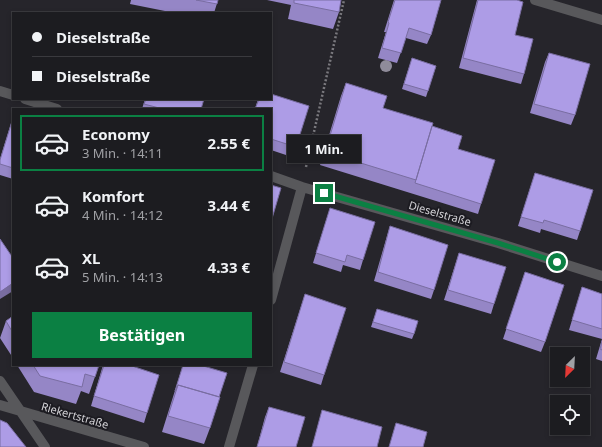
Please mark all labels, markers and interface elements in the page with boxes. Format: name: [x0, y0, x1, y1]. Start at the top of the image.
text: Dieselstraße: [56, 27, 150, 47]
text: Dieselstraße: [56, 66, 150, 86]
text: Economy: [82, 124, 150, 144]
icon: car: [34, 125, 70, 161]
text: 2.55 €: [208, 133, 250, 153]
callout: 1 Min.: [287, 135, 361, 163]
text: 1 Min.: [304, 140, 344, 158]
text: 3 Min. · 14:11: [82, 144, 163, 162]
route end: [315, 184, 333, 202]
text: Komfort: [82, 186, 144, 206]
icon: car: [34, 187, 70, 223]
text: 3.44 €: [208, 195, 250, 215]
street label: Dieselstraße: [407, 197, 473, 229]
text: 4 Min. · 14:12: [82, 206, 163, 224]
text: XL: [82, 248, 100, 268]
icon: car: [34, 249, 70, 285]
route start: [548, 253, 566, 271]
text: 4.33 €: [208, 257, 250, 277]
text: 5 Min. · 14:13: [82, 268, 163, 286]
button: Bestätigen: [32, 312, 252, 358]
north arrow: [550, 347, 590, 387]
map controls: [550, 347, 590, 435]
button: locate: [550, 395, 590, 435]
street label: Riekertstraße: [40, 398, 110, 432]

